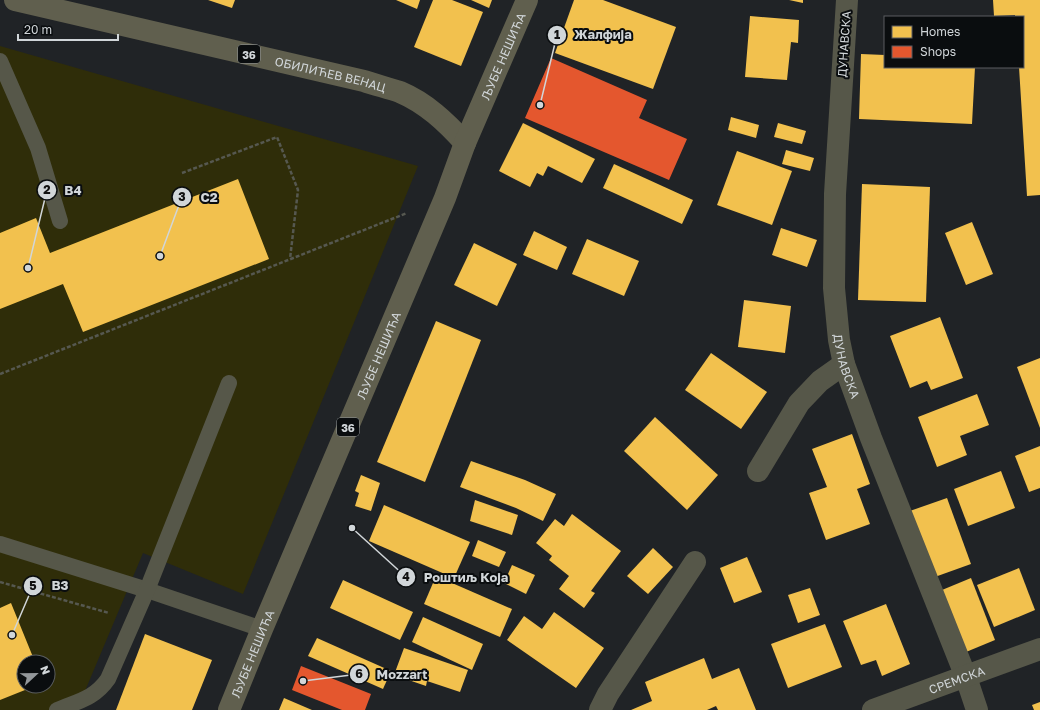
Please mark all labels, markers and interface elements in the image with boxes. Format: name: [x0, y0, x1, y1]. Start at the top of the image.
street label: ЉУБЕ НЕШИЋА: [477, 10, 528, 102]
street label: ДУНАВСКА: [834, 10, 854, 78]
scale bar: [18, 16, 118, 42]
legend: [884, 16, 1024, 68]
text: 20 m: [24, 22, 52, 37]
callout: Жалфија: [547, 22, 640, 47]
text: Homes: [920, 24, 960, 39]
text: Жалфија: [574, 26, 632, 42]
text: 1: [554, 27, 560, 42]
text: Shops: [920, 44, 956, 59]
road number: 36: [238, 45, 260, 63]
street label: ОБИЛИЋЕВ ВЕНАЦ: [273, 53, 388, 95]
callout: B4: [37, 178, 90, 203]
text: 2: [43, 182, 51, 197]
text: B4: [64, 182, 82, 198]
callout: C2: [172, 185, 226, 210]
text: 3: [178, 189, 186, 204]
text: C2: [200, 189, 218, 205]
street label: ЉУБЕ НЕШИЋА: [353, 309, 404, 401]
street label: ДУНАВСКА: [831, 333, 863, 401]
road number: 36: [337, 418, 359, 436]
callout: Роштиљ Која: [396, 565, 517, 590]
text: 4: [402, 569, 410, 584]
text: Роштиљ Која: [424, 569, 509, 585]
callout: B3: [23, 573, 76, 598]
text: B3: [51, 577, 69, 593]
text: 5: [29, 578, 37, 593]
street label: ЉУБЕ НЕШИЋА: [227, 607, 277, 700]
north arrow: [16, 654, 56, 694]
callout: Mozzart: [349, 662, 435, 687]
street label: СРЕМСКА: [927, 662, 987, 697]
text: N: [38, 664, 53, 676]
text: 6: [355, 666, 363, 681]
text: Mozzart: [377, 666, 427, 682]

